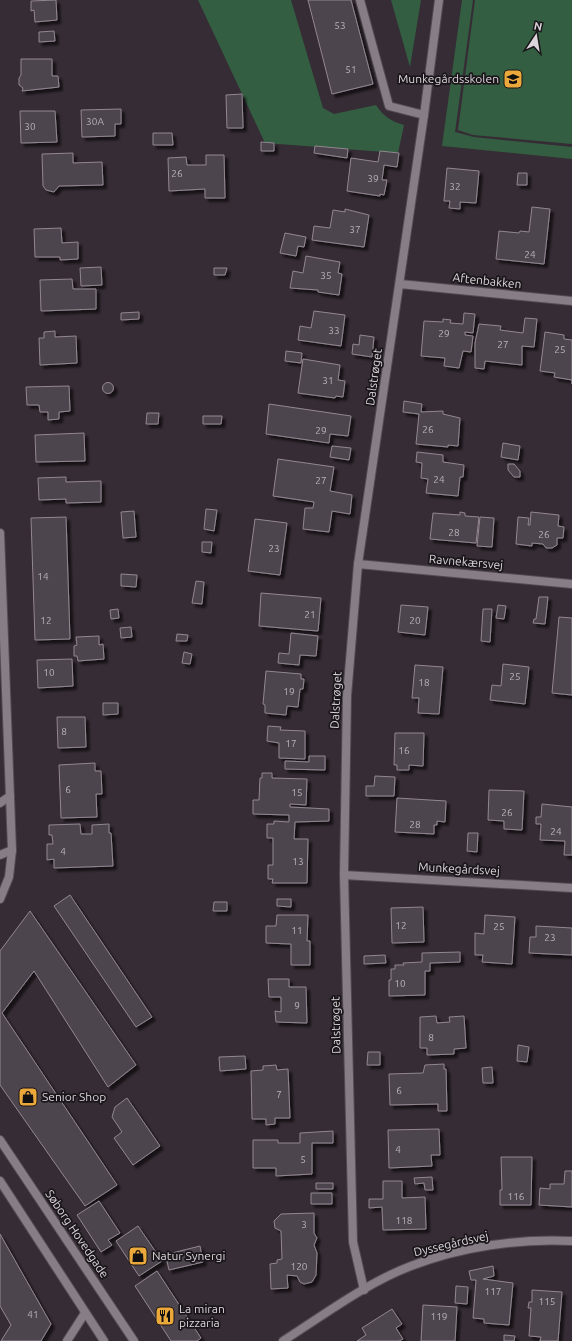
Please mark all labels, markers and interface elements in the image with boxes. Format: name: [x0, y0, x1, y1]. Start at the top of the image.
north arrow: [516, 16, 556, 56]
text: N: [533, 19, 543, 33]
house number: 53: [334, 20, 346, 31]
house number: 51: [345, 64, 357, 75]
school or university icon: Munkegårdsskolen: [502, 68, 524, 90]
place label: Munkegårdsskolen: [398, 72, 499, 85]
house number: 30A: [86, 116, 104, 127]
house number: 30: [24, 121, 36, 132]
house number: 26: [171, 168, 183, 179]
house number: 39: [367, 173, 379, 184]
house number: 32: [449, 181, 461, 192]
house number: 37: [349, 224, 361, 235]
house number: 24: [524, 249, 536, 260]
house number: 35: [320, 270, 332, 281]
street label: Aftenbakken: [452, 270, 522, 291]
house number: 33: [328, 325, 340, 336]
house number: 29: [438, 328, 450, 339]
house number: 27: [497, 339, 509, 350]
house number: 25: [554, 344, 566, 355]
street label: Dalstrøget: [363, 347, 384, 406]
house number: 31: [322, 375, 334, 386]
house number: 26: [422, 424, 434, 435]
house number: 29: [315, 425, 327, 436]
house number: 24: [433, 474, 445, 485]
house number: 27: [315, 475, 327, 486]
house number: 28: [448, 527, 460, 538]
house number: 26: [538, 529, 550, 540]
house number: 23: [268, 543, 280, 554]
street label: Ravnekærsvej: [428, 552, 504, 571]
house number: 14: [37, 571, 49, 582]
house number: 21: [304, 609, 316, 620]
house number: 12: [40, 615, 52, 626]
house number: 20: [409, 615, 421, 626]
house number: 10: [43, 667, 55, 678]
street label: Dalstrøget: [328, 671, 344, 729]
house number: 25: [509, 671, 521, 682]
house number: 18: [418, 677, 430, 688]
house number: 19: [283, 686, 295, 697]
house number: 8: [61, 726, 67, 737]
house number: 17: [285, 738, 297, 749]
house number: 16: [398, 745, 410, 756]
house number: 6: [65, 784, 71, 795]
house number: 15: [291, 787, 303, 798]
house number: 26: [501, 807, 513, 818]
house number: 28: [409, 819, 421, 830]
house number: 24: [550, 826, 562, 837]
house number: 4: [60, 846, 66, 857]
house number: 13: [292, 856, 304, 867]
street label: Munkegårdsvej: [418, 860, 500, 877]
house number: 12: [395, 920, 407, 931]
house number: 25: [493, 921, 505, 932]
house number: 11: [291, 925, 303, 936]
house number: 23: [544, 932, 556, 943]
house number: 10: [394, 978, 406, 989]
street label: Dalstrøget: [328, 996, 343, 1054]
house number: 9: [294, 1000, 300, 1011]
house number: 8: [428, 1032, 434, 1043]
house number: 6: [396, 1085, 402, 1096]
shop icon: Senior Shop: [17, 1086, 39, 1108]
house number: 7: [276, 1089, 282, 1100]
place label: Senior Shop: [42, 1090, 106, 1103]
house number: 4: [395, 1144, 401, 1155]
house number: 5: [300, 1154, 306, 1165]
street label: Søborg Hovedgade: [43, 1187, 112, 1280]
house number: 116: [508, 1191, 525, 1202]
house number: 118: [396, 1215, 413, 1226]
house number: 3: [301, 1219, 307, 1230]
street label: Dyssegårdsvej: [412, 1229, 490, 1258]
shop icon: Natur Synergi: [127, 1245, 149, 1267]
place label: Natur Synergi: [152, 1249, 225, 1262]
house number: 120: [291, 1261, 308, 1272]
house number: 117: [485, 1286, 501, 1297]
house number: 115: [539, 1296, 555, 1307]
place label: La miran pizzaria: [179, 1302, 225, 1329]
restaurant icon: La miran pizzaria: [154, 1305, 176, 1327]
house number: 41: [27, 1309, 39, 1320]
house number: 119: [431, 1311, 447, 1322]

